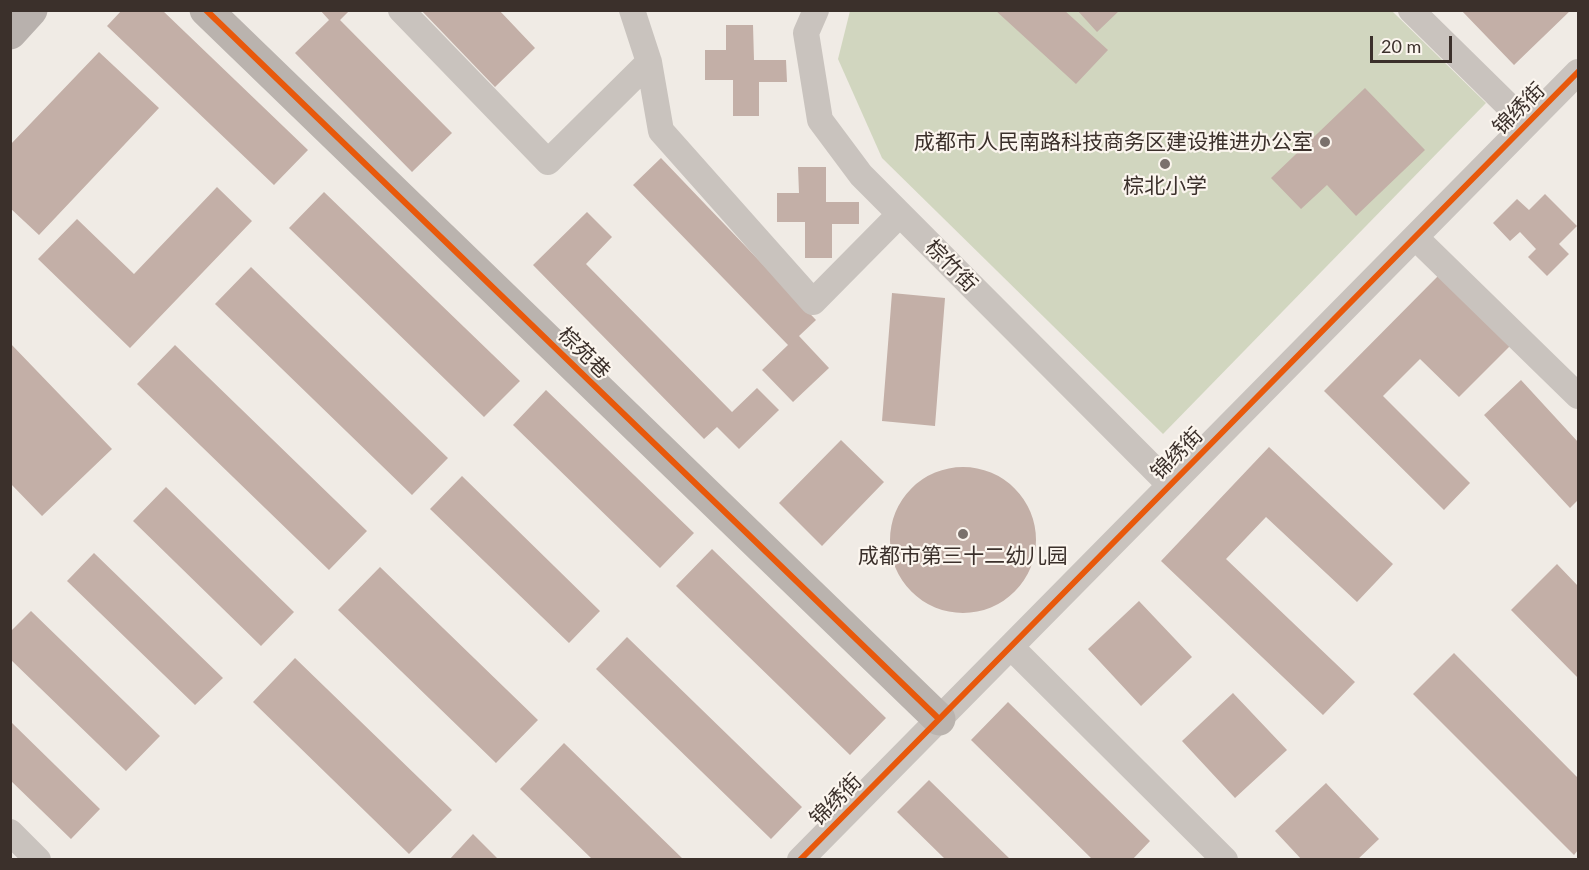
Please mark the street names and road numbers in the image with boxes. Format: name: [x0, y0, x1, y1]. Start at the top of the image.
street label: 锦绣街: [1488, 78, 1550, 140]
street label: 棕竹街: [920, 235, 982, 297]
street label: 棕苑巷: [553, 322, 615, 384]
street label: 锦绣街: [1146, 423, 1208, 485]
street label: 锦绣街: [805, 769, 867, 831]

